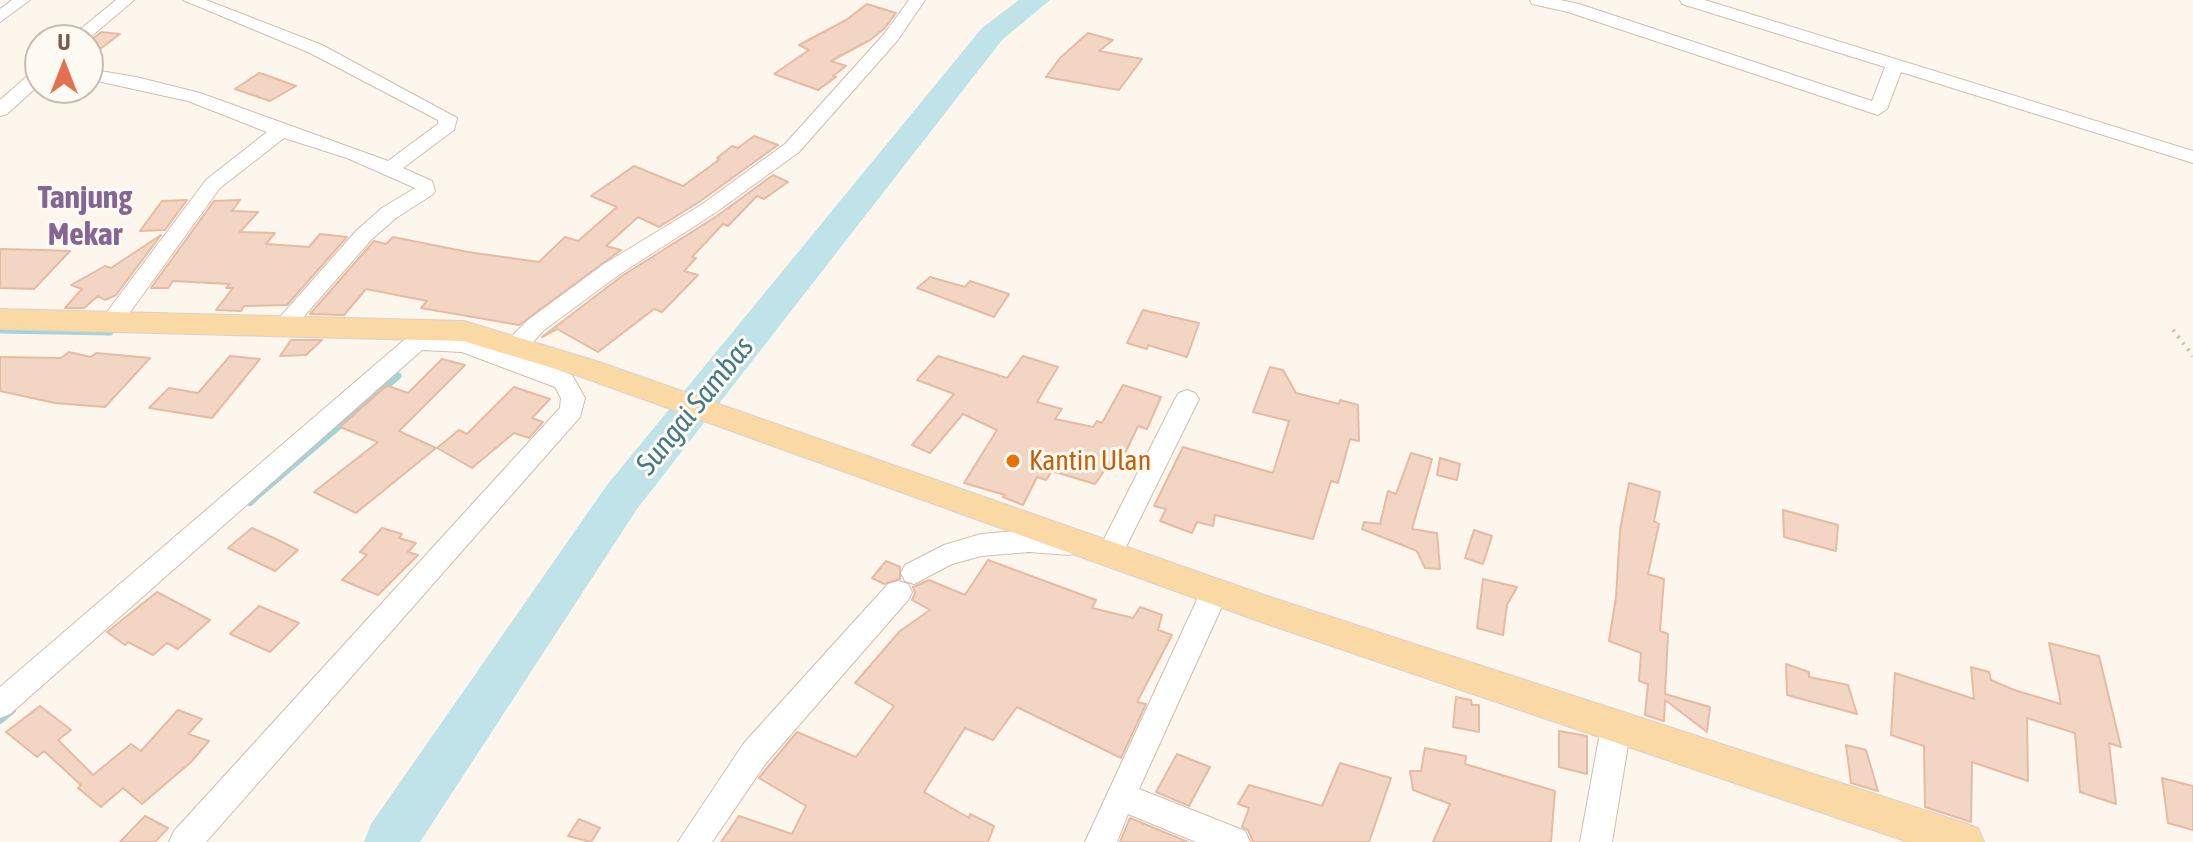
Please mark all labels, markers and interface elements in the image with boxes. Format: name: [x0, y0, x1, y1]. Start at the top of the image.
north arrow: [24, 24, 104, 104]
text: U: [58, 29, 70, 55]
district label: Tanjung Mekar: [38, 179, 132, 254]
water label: Sungai Sambas: [628, 330, 762, 482]
place label: Kantin Ulan: [1029, 444, 1151, 478]
marker: Kantin Ulan: [1004, 452, 1022, 470]

